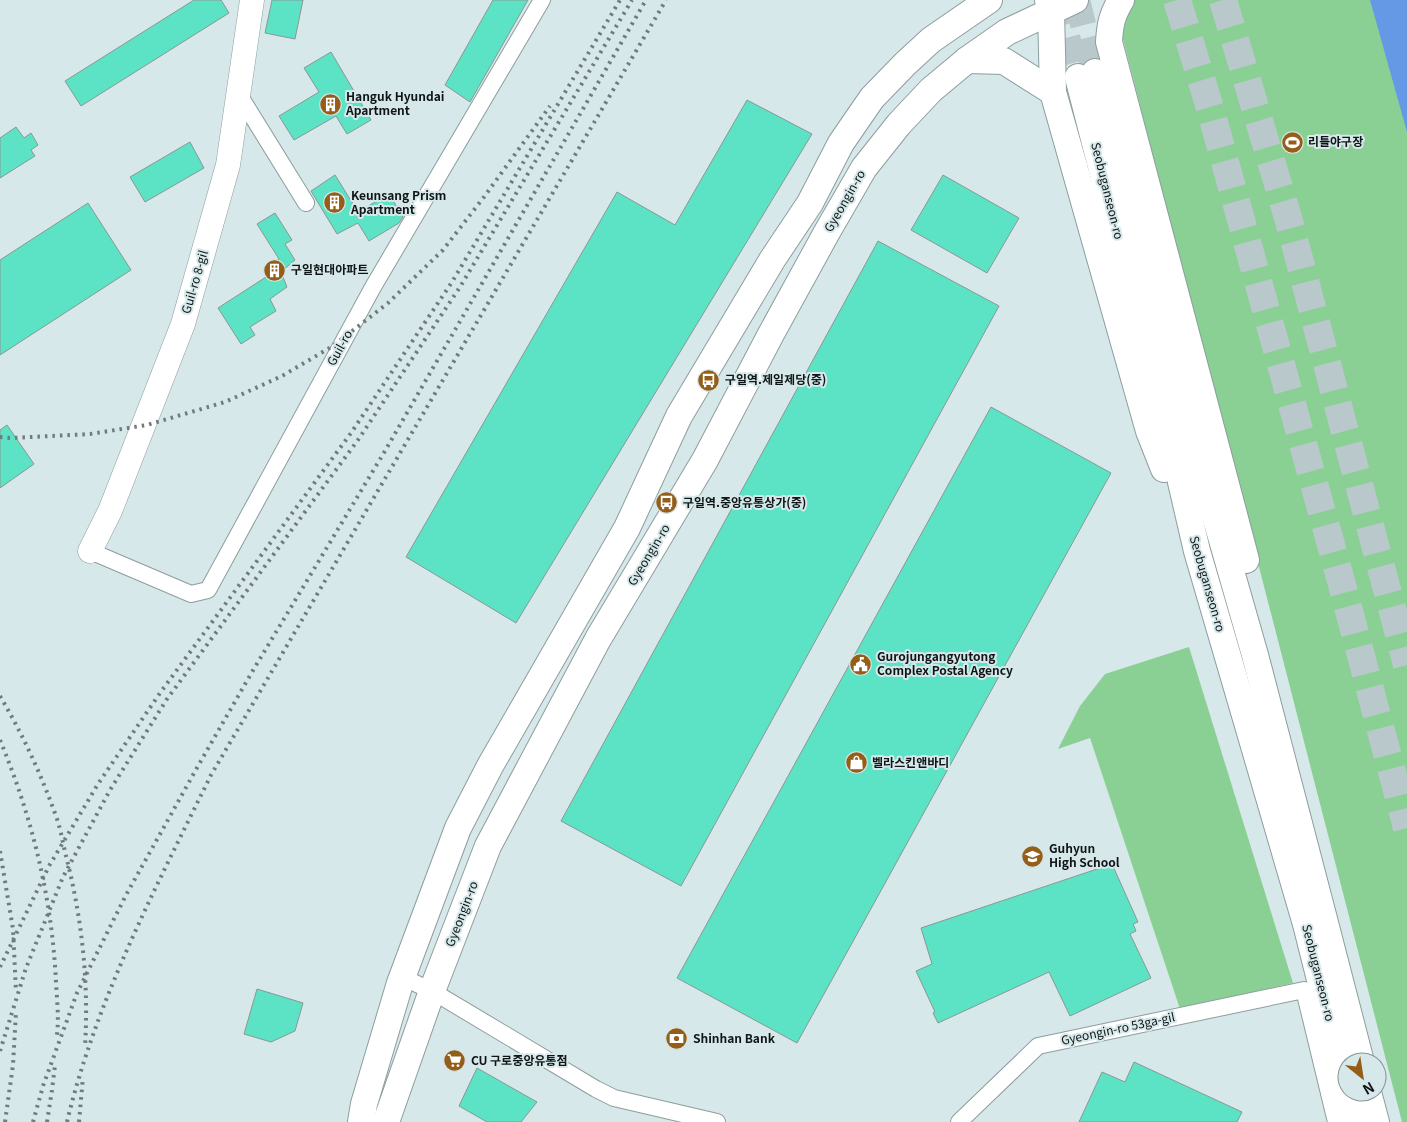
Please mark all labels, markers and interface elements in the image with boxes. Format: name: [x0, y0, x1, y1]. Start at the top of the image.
place label: Hanguk Hyundai Apartment: [345, 87, 444, 118]
building icon: Hanguk Hyundai Apartment: [318, 92, 342, 116]
sports icon: 리틀야구장: [1280, 130, 1304, 154]
place label: 리틀야구장: [1308, 132, 1363, 149]
street label: Seobuganseon-ro: [1088, 140, 1129, 241]
street label: Gyeongin-ro: [819, 166, 868, 234]
place label: Keunsang Prism Apartment: [350, 186, 446, 217]
building icon: Keunsang Prism Apartment: [323, 191, 347, 215]
street label: Guil-ro 8-gil: [176, 248, 211, 315]
building icon: 구일현대아파트: [263, 258, 287, 282]
place label: 구일현대아파트: [291, 260, 368, 277]
street label: Guil-ro: [322, 326, 355, 368]
bus stop icon: 구일역.제일제당(중): [697, 368, 721, 392]
place label: 구일역.제일제당(중): [725, 370, 826, 387]
bus stop icon: 구일역.중앙유통상가(중): [655, 491, 679, 515]
place label: 구일역.중앙유통상가(중): [683, 493, 806, 510]
street label: Gyeongin-ro: [623, 520, 673, 588]
street label: Seobuganseon-ro: [1187, 534, 1230, 634]
place label: Gurojungangyutong Complex Postal Agency: [877, 647, 1013, 678]
public building icon: Gurojungangyutong Complex Postal Agency: [849, 652, 873, 676]
shop icon: 벨라스킨앤바디: [844, 751, 868, 775]
place label: 벨라스킨앤바디: [872, 753, 949, 770]
place label: Guhyun High School: [1049, 839, 1120, 870]
school or university icon: Guhyun High School: [1021, 844, 1045, 868]
street label: Gyeongin-ro: [440, 878, 481, 949]
street label: Seobuganseon-ro: [1299, 922, 1340, 1023]
street label: Gyeongin-ro 53ga-gil: [1059, 1007, 1176, 1048]
bank icon: Shinhan Bank: [665, 1027, 689, 1051]
place label: Shinhan Bank: [693, 1029, 776, 1046]
supermarket icon: CU 구로중앙유통점: [443, 1049, 467, 1073]
place label: CU 구로중앙유통점: [471, 1051, 568, 1068]
north arrow: [1337, 1052, 1387, 1102]
text: N: [1359, 1078, 1379, 1100]

